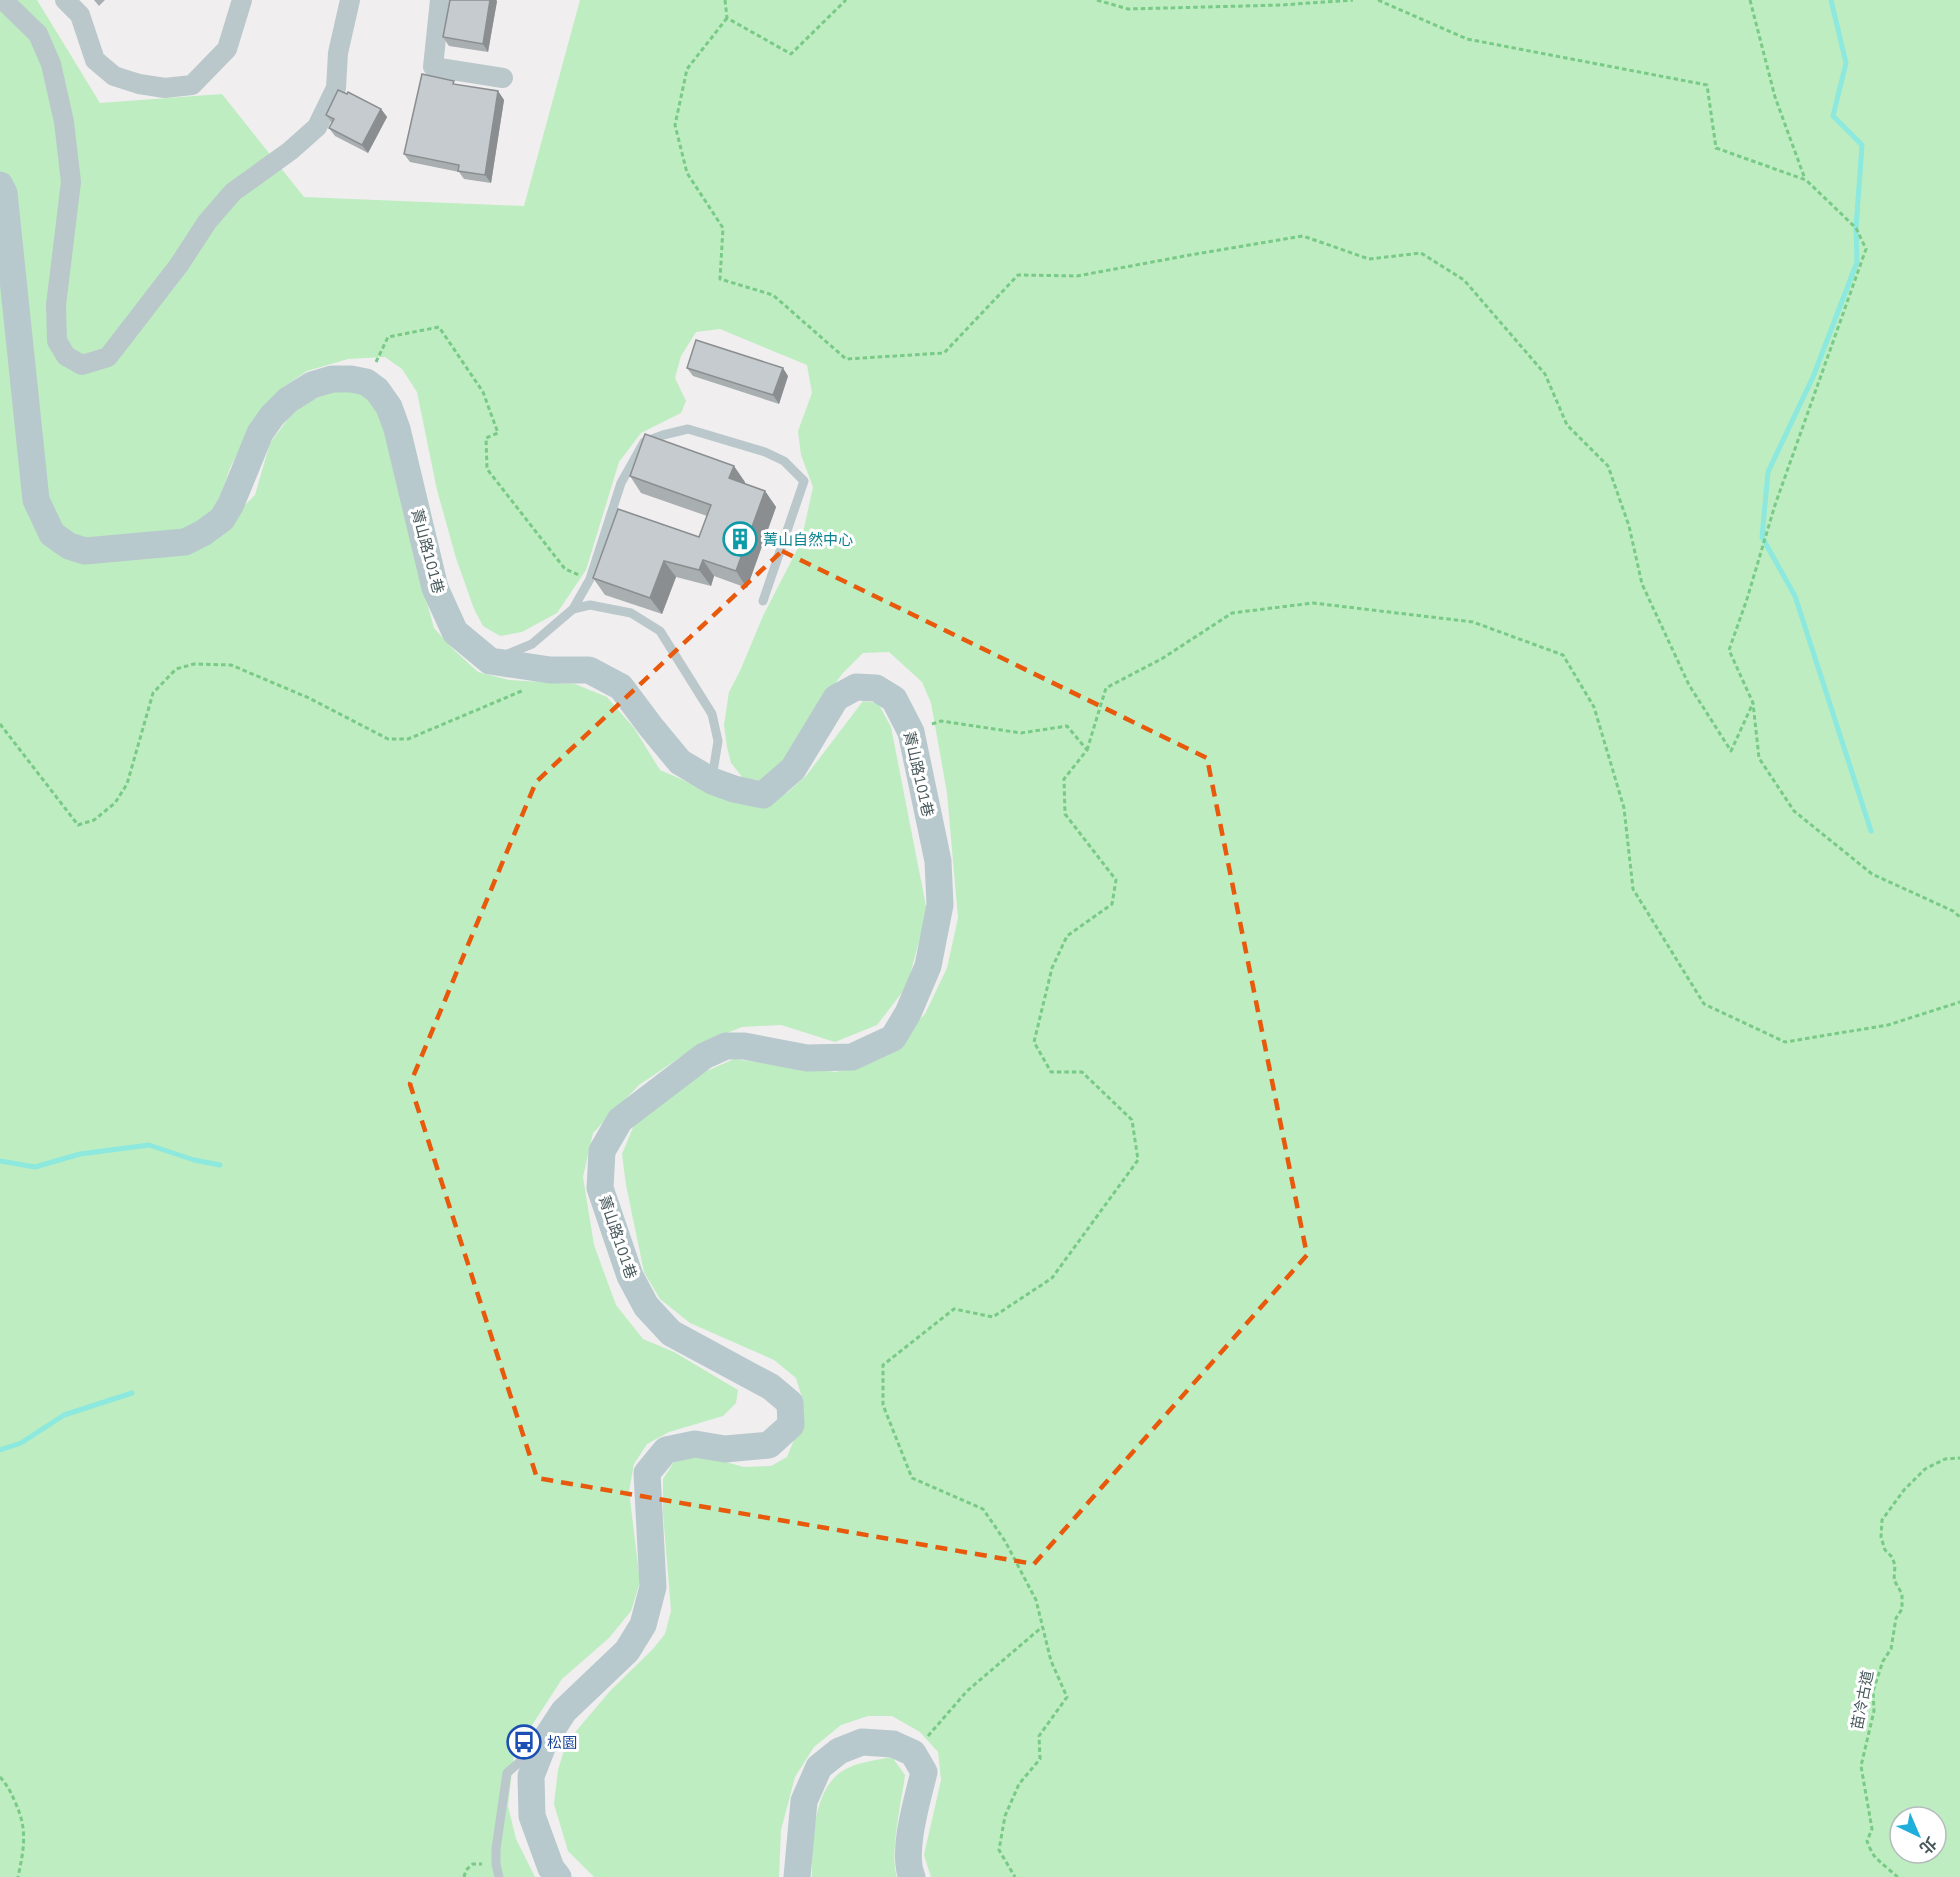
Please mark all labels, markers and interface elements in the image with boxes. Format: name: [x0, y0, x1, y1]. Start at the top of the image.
street label: 菁山路101巷: [408, 507, 448, 595]
building icon: 菁山自然中心: [722, 521, 758, 557]
place label: 菁山自然中心: [763, 530, 853, 549]
street label: 菁山路101巷: [900, 729, 938, 819]
street label: 菁山路101巷: [595, 1193, 641, 1281]
street label: 苗冷古道: [1847, 1669, 1877, 1731]
bus stop icon: 松園: [506, 1724, 542, 1760]
place label: 松園: [547, 1733, 577, 1752]
north arrow: [1888, 1805, 1948, 1865]
text: 北: [1916, 1833, 1941, 1859]

